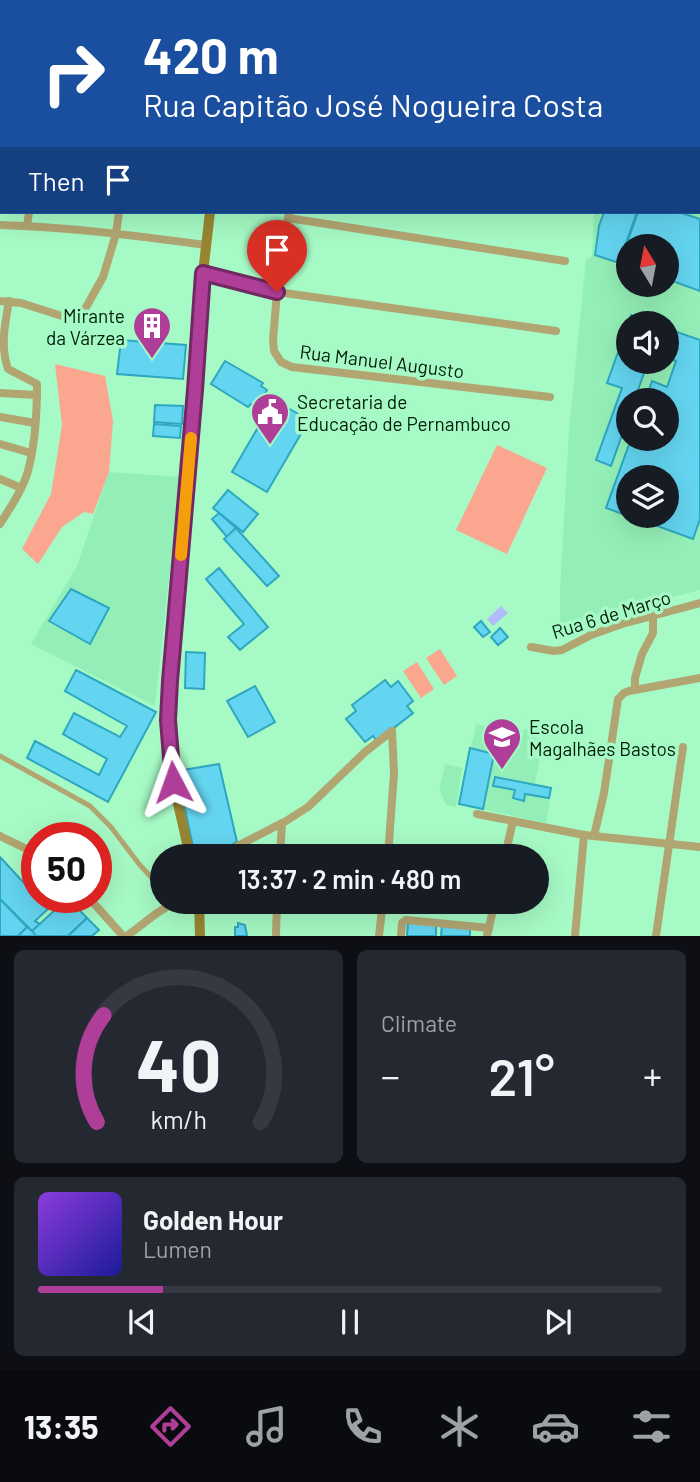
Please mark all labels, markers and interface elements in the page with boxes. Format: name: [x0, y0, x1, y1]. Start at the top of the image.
text: 420 m: [143, 25, 279, 84]
icon: right: [28, 28, 119, 119]
text: Rua Capitão José Nogueira Costa: [143, 85, 603, 123]
icon: arrive: [99, 161, 137, 199]
text: Then: [28, 165, 85, 196]
pin: [247, 220, 307, 292]
icon: arrive: [258, 231, 296, 269]
north arrow: [616, 234, 679, 298]
map controls: [616, 234, 679, 528]
place label: Mirante da Várzea: [46, 304, 125, 349]
building icon: Mirante da Várzea: [131, 305, 173, 360]
button: sound: [616, 311, 679, 374]
street label: Rua Manuel Augusto: [298, 340, 466, 382]
button: search: [616, 388, 679, 451]
place label: Secretaria de Educação de Pernambuco: [297, 390, 511, 435]
public building icon: Secretaria de Educação de Pernambuco: [249, 391, 291, 446]
button: layers: [616, 465, 679, 528]
street label: Rua 6 de Março: [549, 585, 673, 643]
place label: Escola Magalhães Bastos: [529, 715, 676, 760]
school or university icon: Escola Magalhães Bastos: [481, 716, 523, 771]
position arrow: [136, 745, 210, 819]
speed limit sign: 50: [21, 822, 112, 913]
text: 13:37 · 2 min · 480 m: [238, 863, 461, 894]
text: Climate: [381, 1009, 457, 1037]
text: 40: [136, 1020, 221, 1108]
text: 21°: [488, 1044, 555, 1106]
text: −: [381, 1052, 400, 1098]
text: +: [643, 1052, 662, 1098]
text: km/h: [150, 1104, 207, 1134]
text: Golden Hour: [143, 1204, 283, 1235]
text: Lumen: [143, 1235, 212, 1263]
icon: previous: [123, 1303, 161, 1341]
icon: pause: [331, 1303, 369, 1341]
icon: next: [539, 1303, 577, 1341]
icon: directions: [146, 1402, 195, 1451]
icon: music: [242, 1402, 291, 1451]
icon: phone: [338, 1402, 387, 1451]
icon: climate: [435, 1402, 484, 1451]
icon: car: [531, 1402, 580, 1451]
icon: filters: [627, 1402, 676, 1451]
text: 13:35: [24, 1407, 98, 1445]

